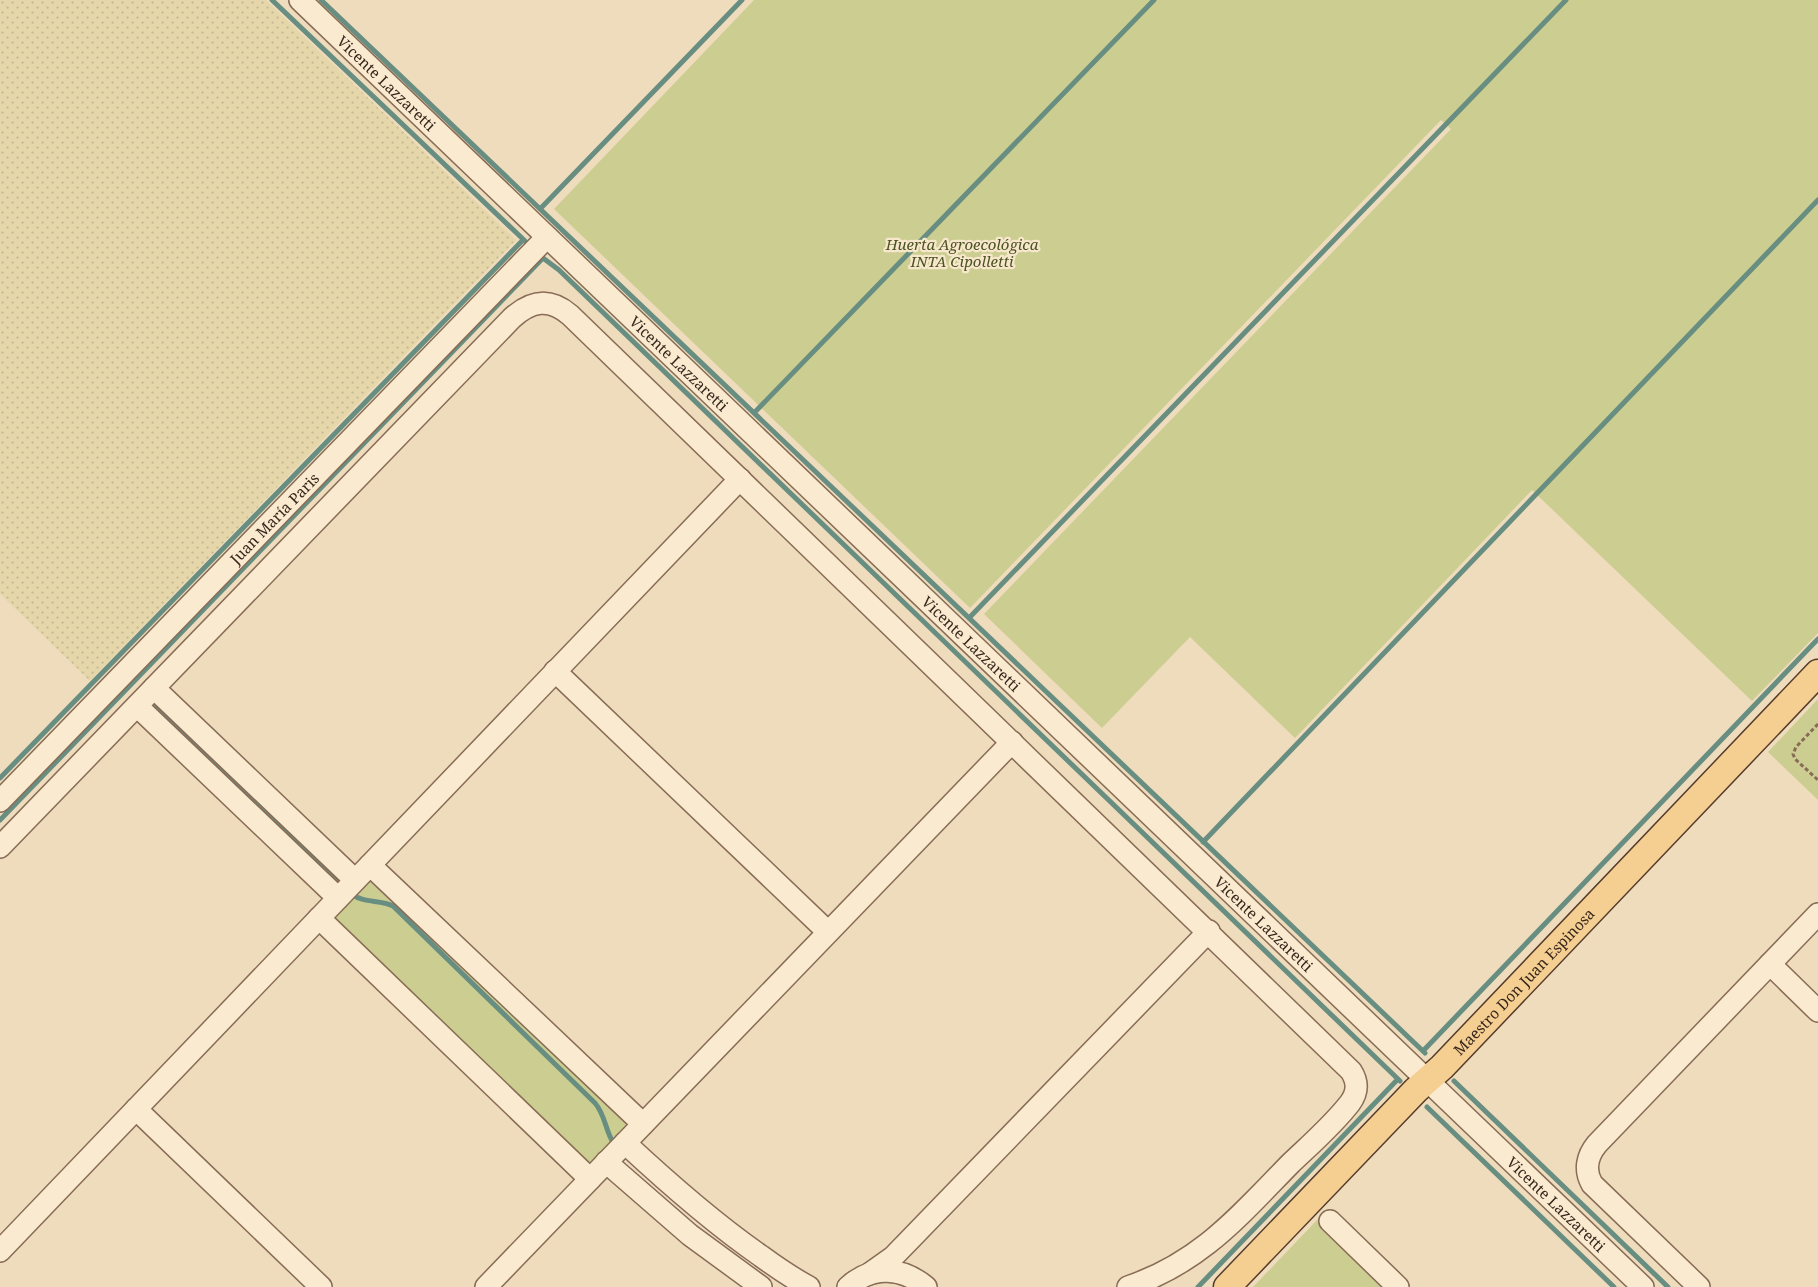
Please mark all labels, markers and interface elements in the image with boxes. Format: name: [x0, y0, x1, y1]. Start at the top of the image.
street label: Vicente Lazzaretti: [333, 31, 440, 135]
park label: Huerta Agroecológica INTA Cipolletti: [885, 234, 1039, 271]
street label: Vicente Lazzaretti: [625, 311, 733, 415]
street label: Juan María Paris: [225, 468, 323, 569]
street label: Vicente Lazzaretti: [918, 591, 1025, 696]
street label: Vicente Lazzaretti: [1210, 872, 1318, 976]
street label: Maestro Don Juan Espinosa: [1449, 904, 1599, 1059]
street label: Vicente Lazzaretti: [1503, 1152, 1610, 1256]

